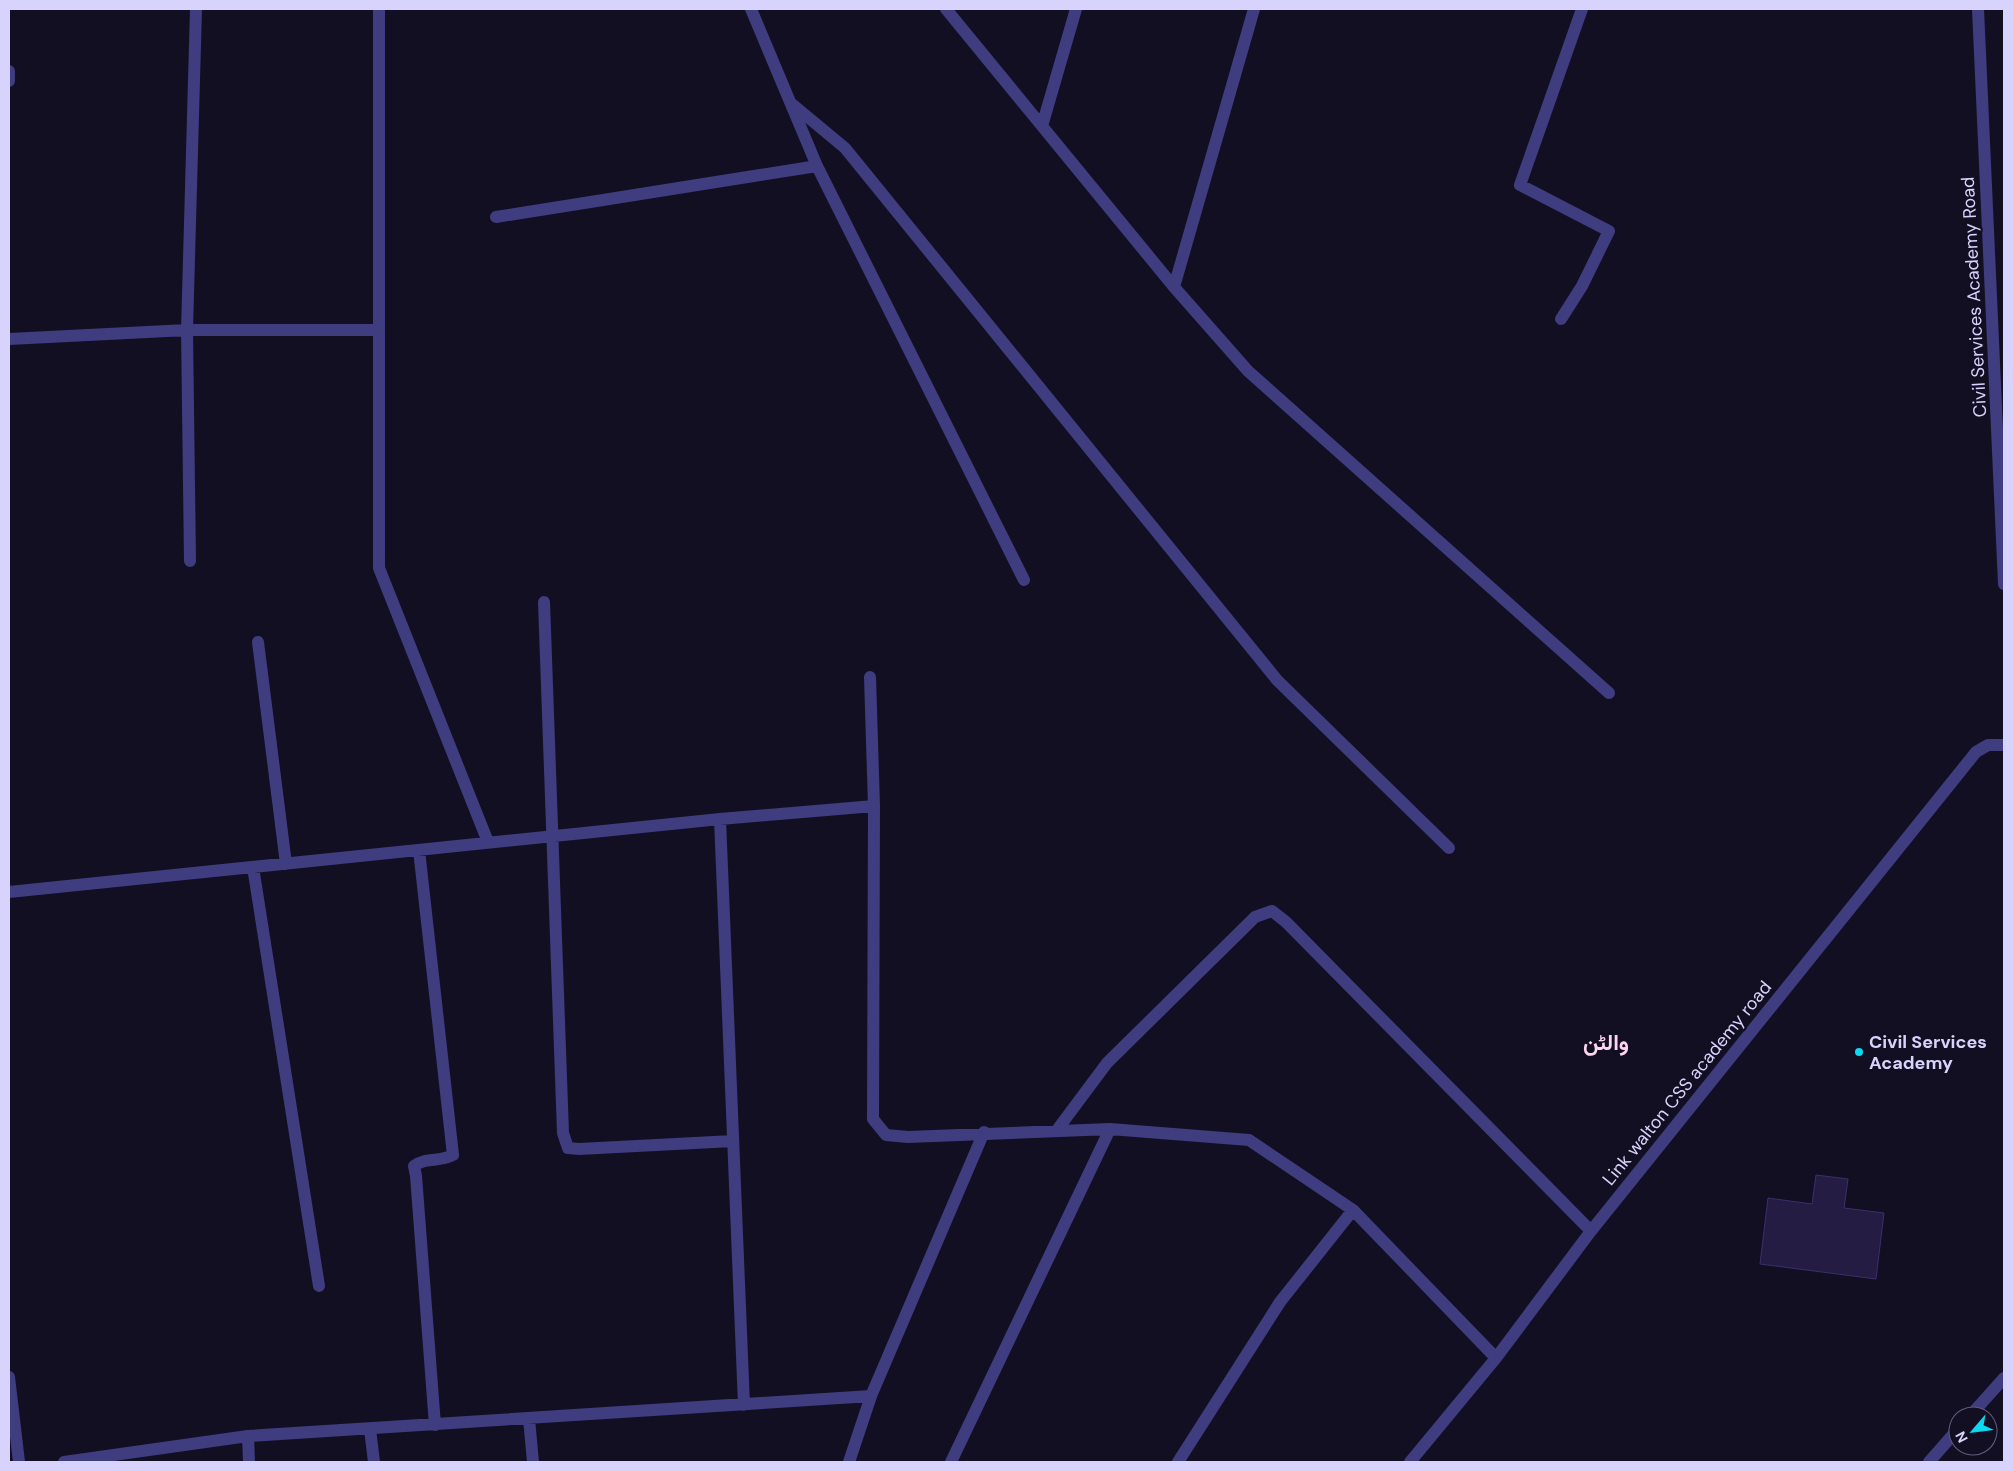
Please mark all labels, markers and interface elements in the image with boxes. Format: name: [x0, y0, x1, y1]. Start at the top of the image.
street label: Civil Services Academy Road: [1956, 176, 1992, 418]
street label: Link walton CSS academy road: [1597, 976, 1777, 1190]
district label: والٹن: [1583, 1028, 1629, 1057]
place label: Civil Services Academy: [1869, 1030, 1987, 1075]
marker: Civil Services Academy: [1853, 1046, 1865, 1058]
north arrow: [1948, 1406, 1998, 1456]
text: N: [1951, 1428, 1972, 1446]

